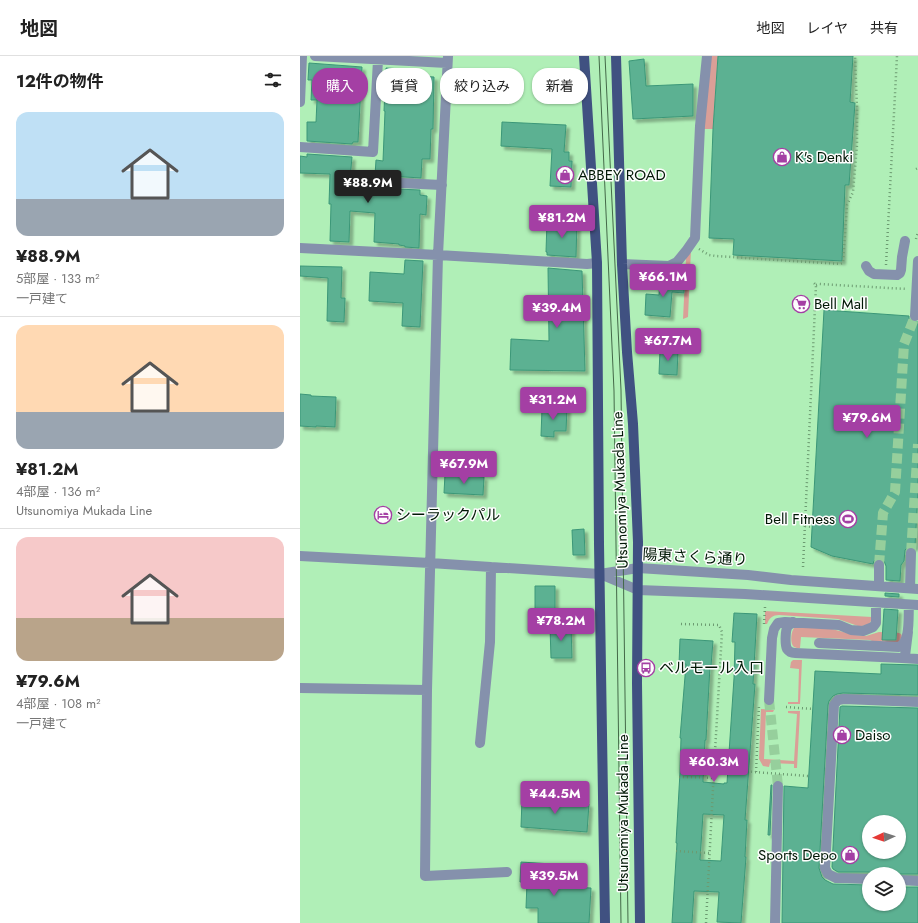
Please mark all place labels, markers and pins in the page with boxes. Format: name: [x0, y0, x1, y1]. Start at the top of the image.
place label: K's Denki: [795, 146, 853, 168]
shop icon: K's Denki: [772, 147, 792, 167]
place label: ABBEY ROAD: [578, 164, 666, 186]
shop icon: ABBEY ROAD: [555, 165, 575, 185]
pin: ¥88.9M: [335, 170, 401, 204]
pin: ¥81.2M: [529, 205, 595, 239]
pin: ¥66.1M: [630, 264, 696, 298]
place label: Bell Mall: [814, 293, 868, 315]
supermarket icon: Bell Mall: [791, 294, 811, 314]
pin: ¥39.4M: [524, 295, 590, 329]
pin: ¥67.7M: [635, 328, 701, 362]
pin: ¥31.2M: [520, 387, 586, 421]
pin: ¥79.6M: [834, 405, 900, 439]
pin: ¥67.9M: [431, 451, 497, 485]
place label: シーラックパル: [396, 504, 500, 526]
hotel icon: シーラックパル: [373, 505, 393, 525]
place label: Bell Fitness: [765, 508, 835, 530]
sports icon: Bell Fitness: [838, 509, 858, 529]
pin: ¥78.2M: [528, 608, 594, 642]
place label: ベルモール入口: [659, 657, 764, 679]
bus stop icon: ベルモール入口: [636, 658, 656, 678]
place label: Daiso: [855, 724, 891, 746]
shop icon: Daiso: [832, 725, 852, 745]
pin: ¥60.3M: [681, 749, 747, 783]
pin: ¥44.5M: [522, 781, 588, 815]
place label: Sports Depo: [758, 844, 837, 866]
shop icon: Sports Depo: [840, 845, 860, 865]
pin: ¥39.5M: [521, 863, 587, 897]

